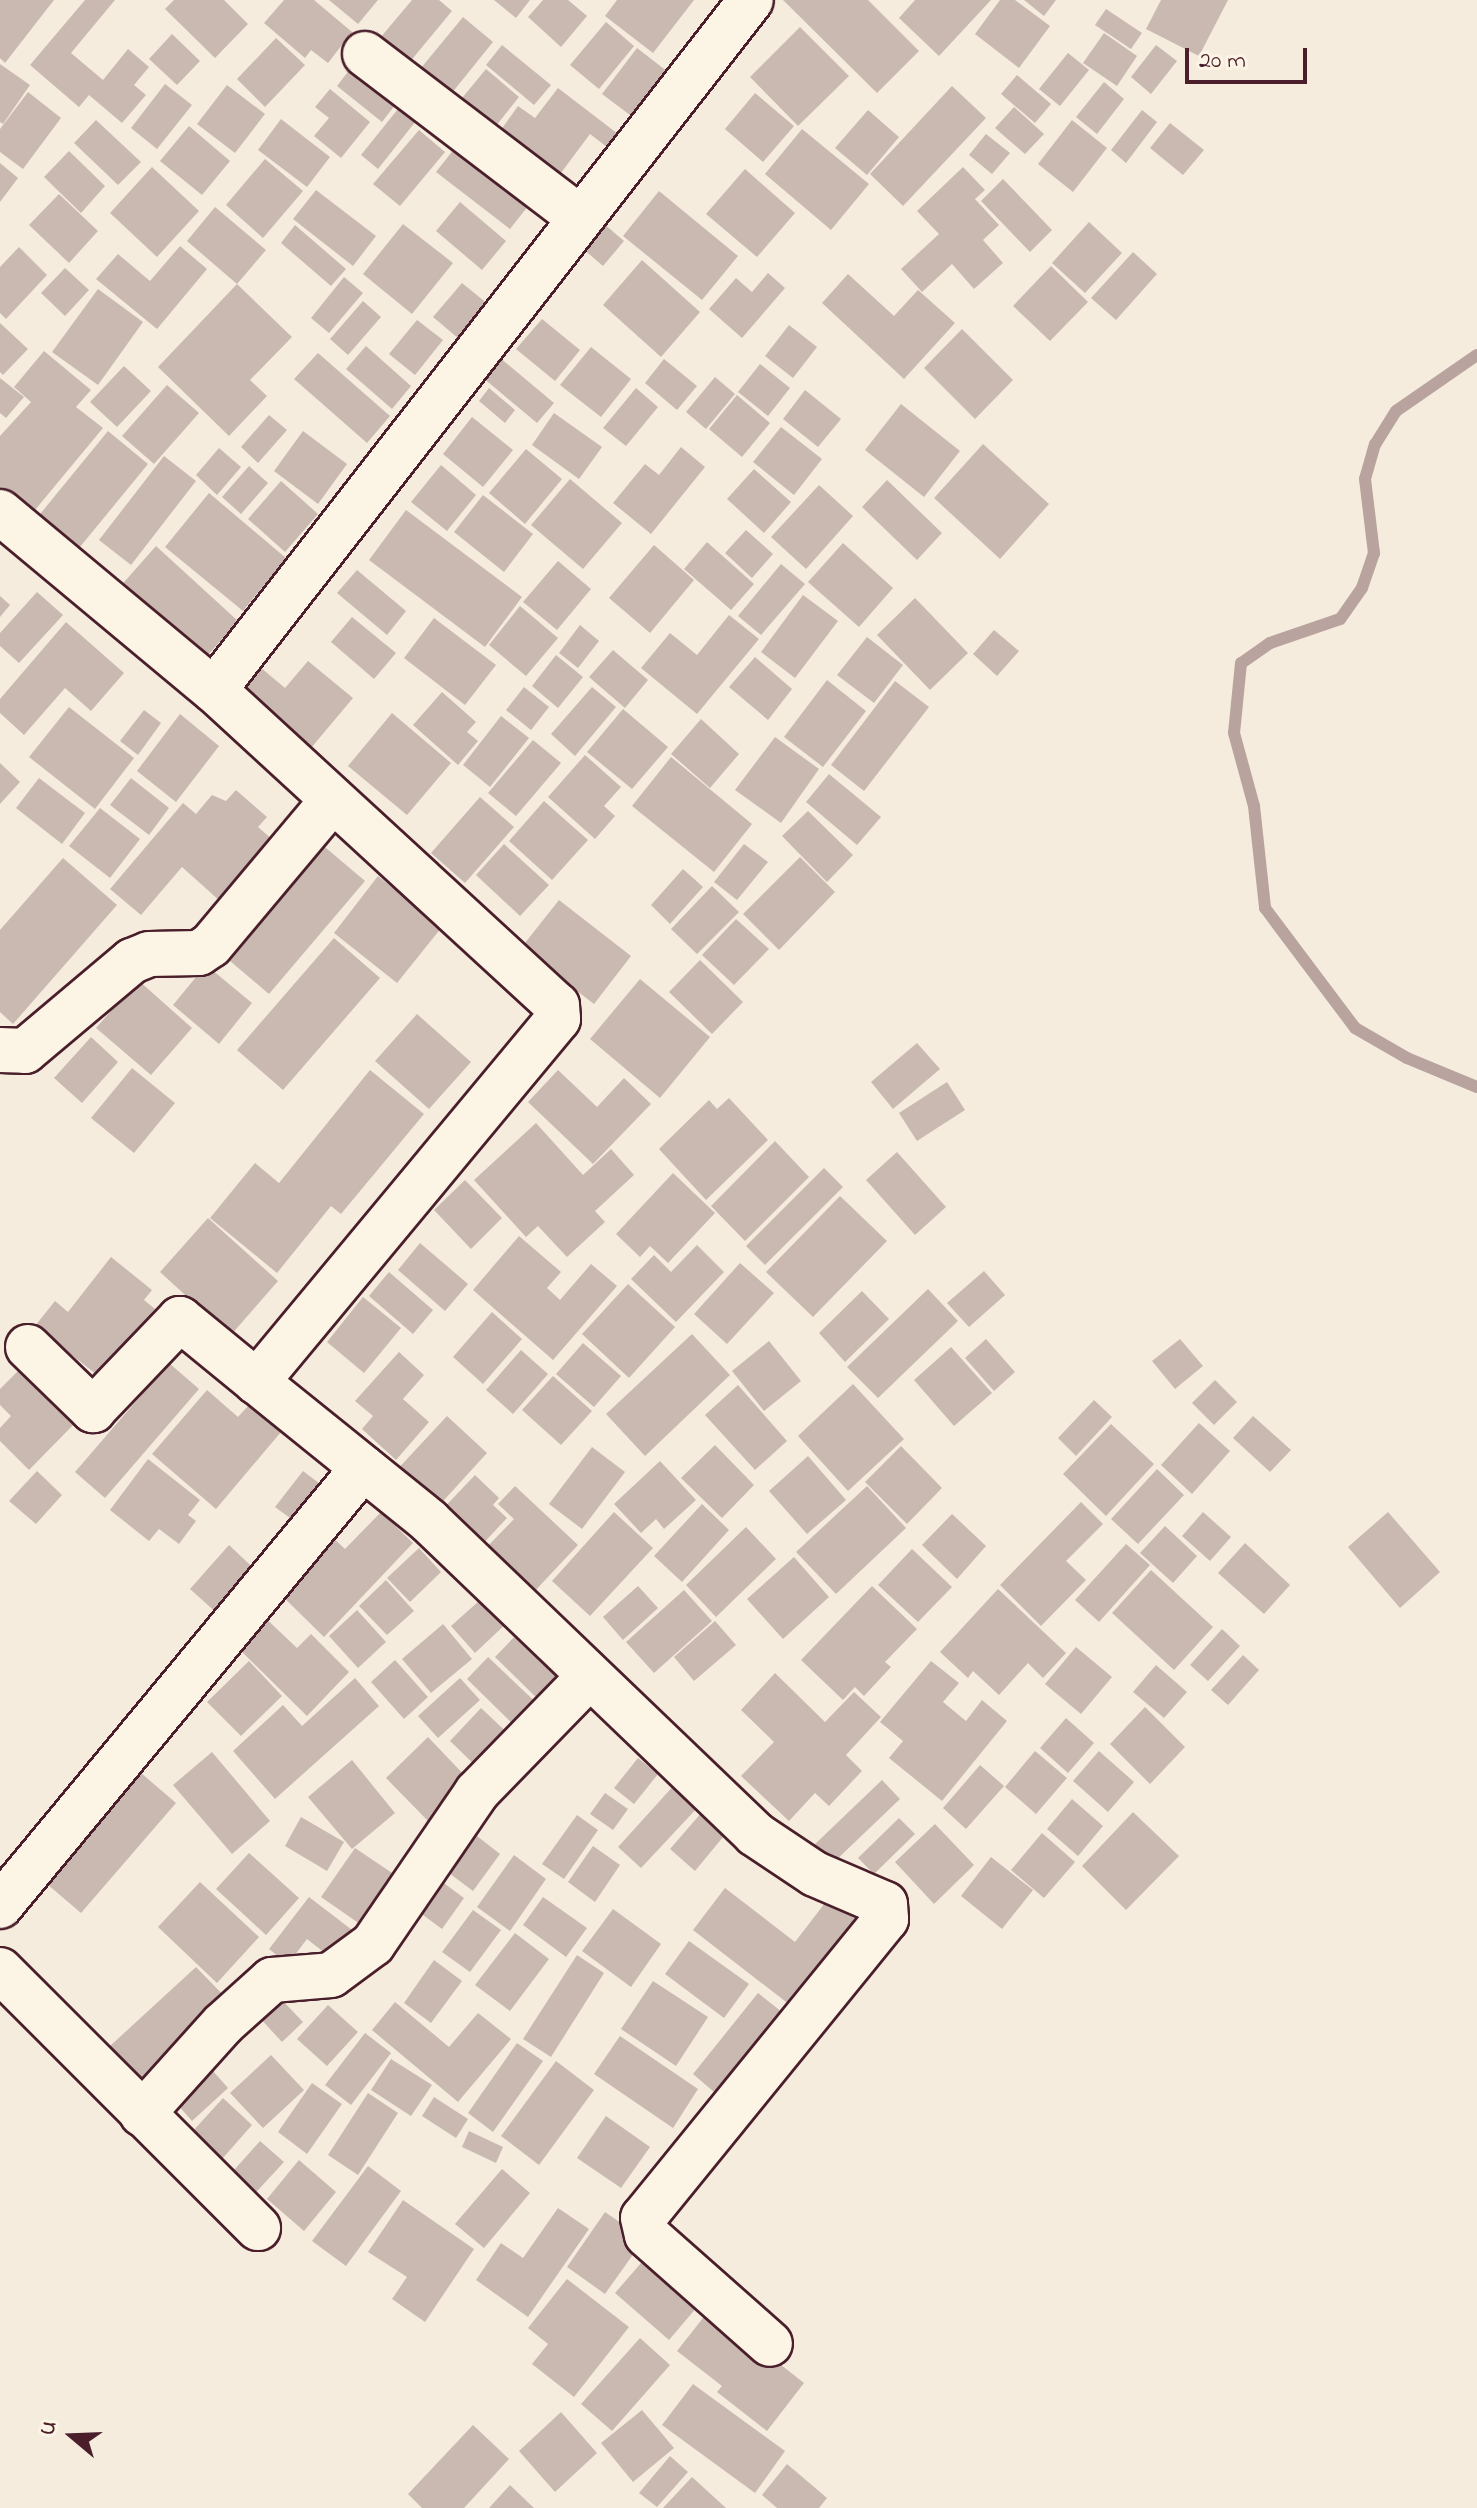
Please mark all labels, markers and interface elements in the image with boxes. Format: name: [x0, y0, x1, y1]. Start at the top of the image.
scale bar: [1189, 32, 1311, 82]
text: 20 m: [1199, 44, 1246, 79]
north arrow: [32, 2396, 112, 2476]
text: U: [32, 2416, 67, 2440]

